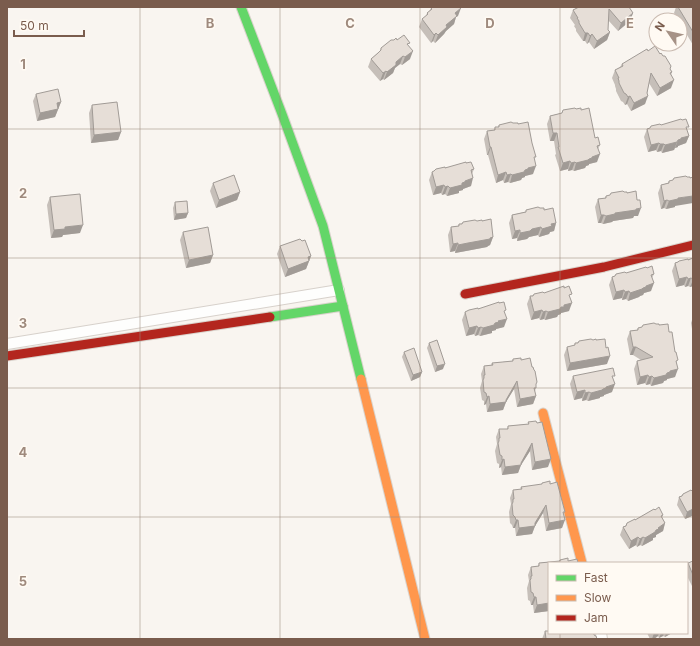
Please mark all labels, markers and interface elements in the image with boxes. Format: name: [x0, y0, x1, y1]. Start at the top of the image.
scale bar: [14, 12, 84, 38]
north arrow: [648, 12, 688, 52]
text: B: [206, 15, 215, 31]
text: C: [345, 15, 355, 31]
text: D: [485, 15, 495, 31]
text: E: [626, 15, 634, 31]
text: 50 m: [20, 18, 49, 33]
text: N: [652, 19, 668, 34]
text: 1: [20, 56, 26, 72]
text: 2: [19, 185, 27, 201]
text: 3: [19, 315, 27, 331]
text: 4: [19, 444, 28, 460]
legend: [548, 562, 688, 634]
text: Fast: [584, 570, 608, 585]
text: 5: [19, 573, 27, 589]
text: Slow: [584, 590, 612, 605]
text: Jam: [584, 610, 608, 625]

